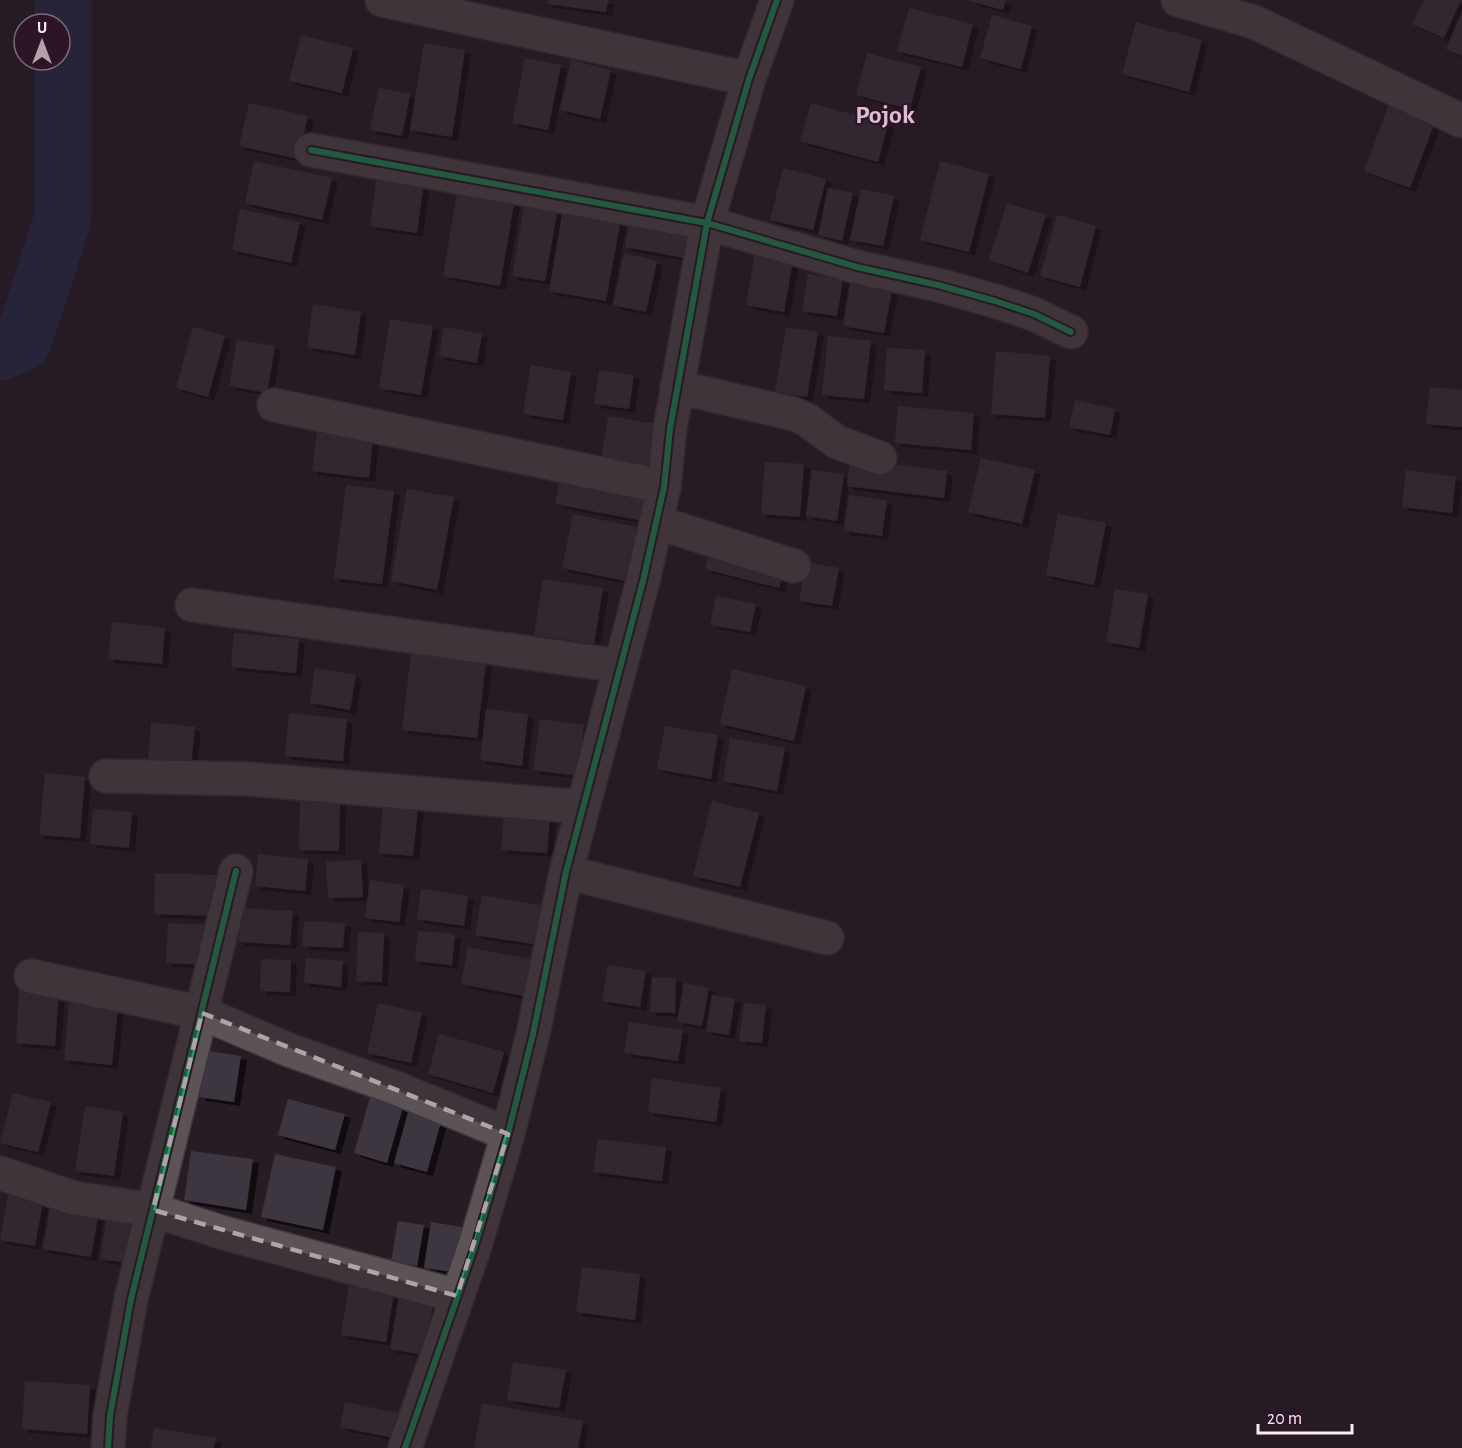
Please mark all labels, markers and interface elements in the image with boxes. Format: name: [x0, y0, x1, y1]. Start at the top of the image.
north arrow: [12, 12, 72, 72]
text: U: [37, 20, 47, 36]
district label: Pojok: [855, 102, 915, 128]
scale bar: [1258, 1397, 1352, 1435]
text: 20 m: [1267, 1410, 1302, 1428]

